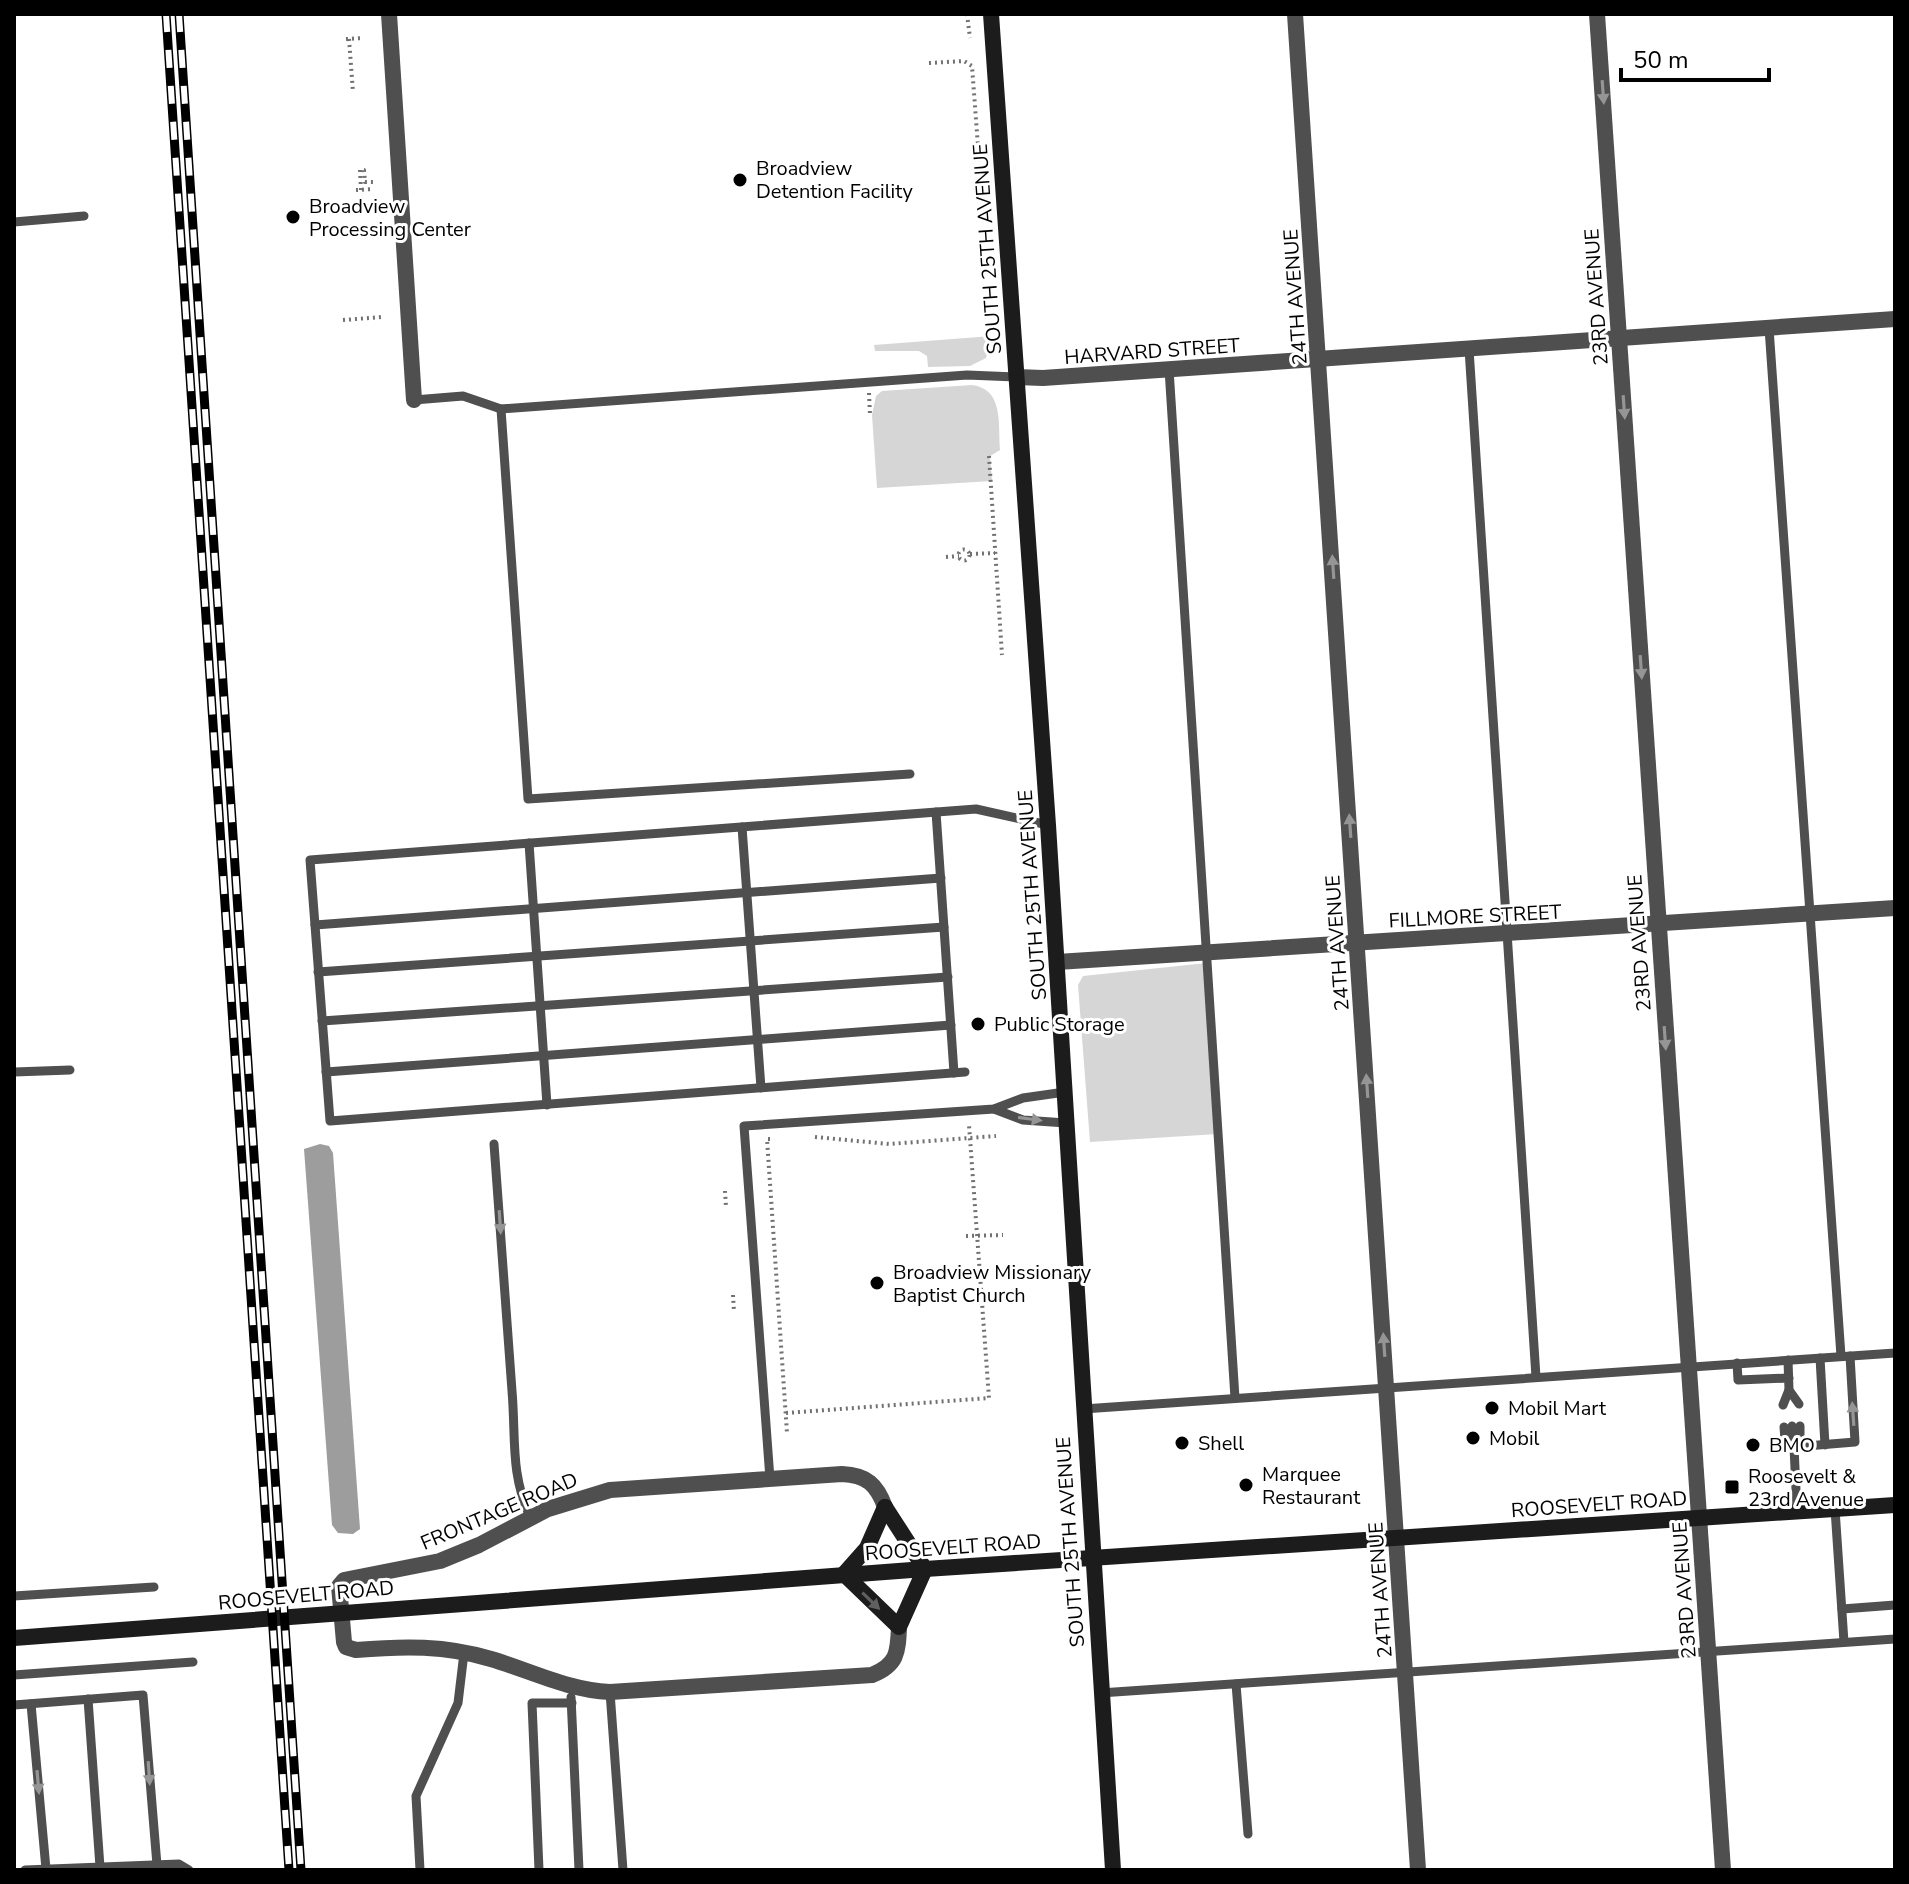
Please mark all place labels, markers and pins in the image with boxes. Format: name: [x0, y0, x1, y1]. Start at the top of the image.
place label: Broadview Detention Facility: [756, 155, 913, 205]
marker: Broadview Detention Facility: [731, 171, 749, 189]
place label: Broadview Processing Center: [309, 193, 471, 243]
marker: Broadview Processing Center: [284, 208, 302, 226]
place label: Public Storage: [994, 1011, 1125, 1038]
marker: Public Storage: [969, 1015, 987, 1033]
place label: Broadview Missionary Baptist Church: [893, 1259, 1092, 1309]
marker: Broadview Missionary Baptist Church: [868, 1274, 886, 1292]
place label: Mobil Mart: [1508, 1395, 1607, 1422]
marker: Mobil Mart: [1483, 1399, 1501, 1417]
place label: Mobil: [1489, 1425, 1540, 1452]
marker: Mobil: [1464, 1429, 1482, 1447]
place label: Shell: [1198, 1430, 1244, 1457]
place label: BMO: [1769, 1432, 1815, 1459]
marker: Shell: [1173, 1434, 1191, 1452]
marker: BMO: [1744, 1436, 1762, 1454]
place label: Marquee Restaurant: [1262, 1461, 1361, 1511]
place label: Roosevelt & 23rd Avenue: [1748, 1463, 1864, 1513]
marker: Marquee Restaurant: [1237, 1476, 1255, 1494]
marker: Roosevelt & 23rd Avenue: [1723, 1478, 1741, 1496]

